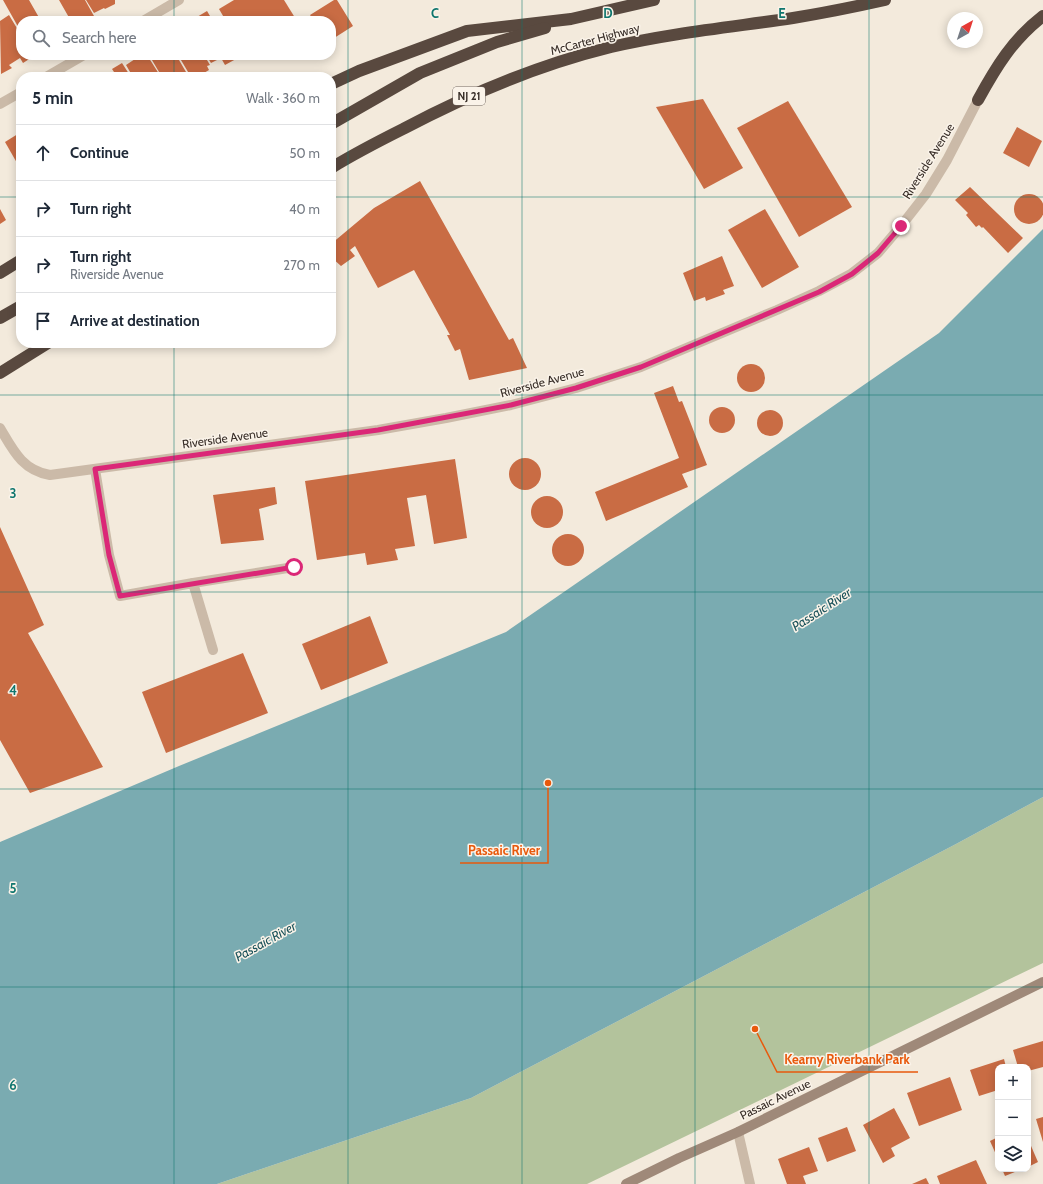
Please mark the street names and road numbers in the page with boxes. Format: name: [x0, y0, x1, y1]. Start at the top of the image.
street label: McCarter Highway: [549, 20, 641, 58]
road number: NJ 21: [453, 87, 485, 105]
street label: Riverside Avenue: [899, 120, 957, 202]
street label: Riverside Avenue: [498, 364, 586, 400]
street label: Riverside Avenue: [181, 425, 269, 451]
street label: Passaic Avenue: [737, 1075, 813, 1123]

